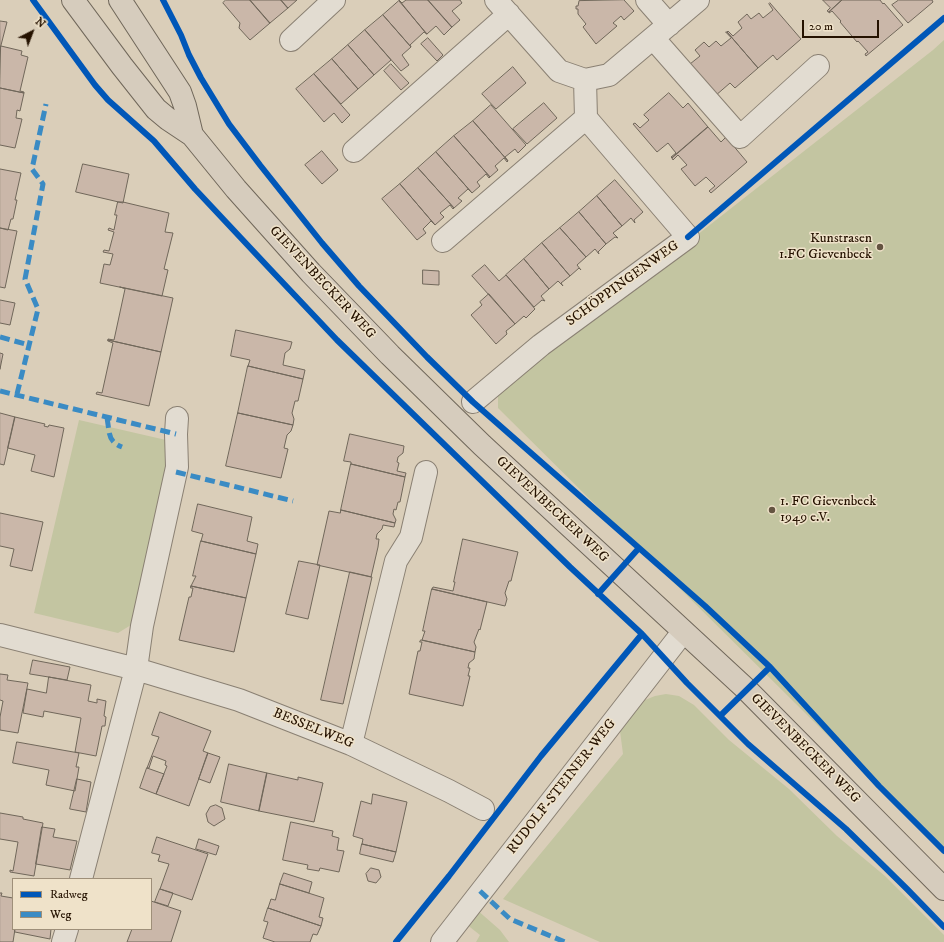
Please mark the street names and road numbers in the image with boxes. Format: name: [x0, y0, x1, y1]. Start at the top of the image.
street label: GIEVENBECKER WEG: [265, 223, 379, 343]
street label: SCHÖPPINGENWEG: [563, 238, 683, 330]
street label: GIEVENBECKER WEG: [492, 453, 612, 567]
street label: GIEVENBECKER WEG: [747, 691, 863, 807]
street label: BESSELWEG: [270, 705, 356, 753]
street label: RUDOLF-STEINER-WEG: [504, 716, 620, 858]

